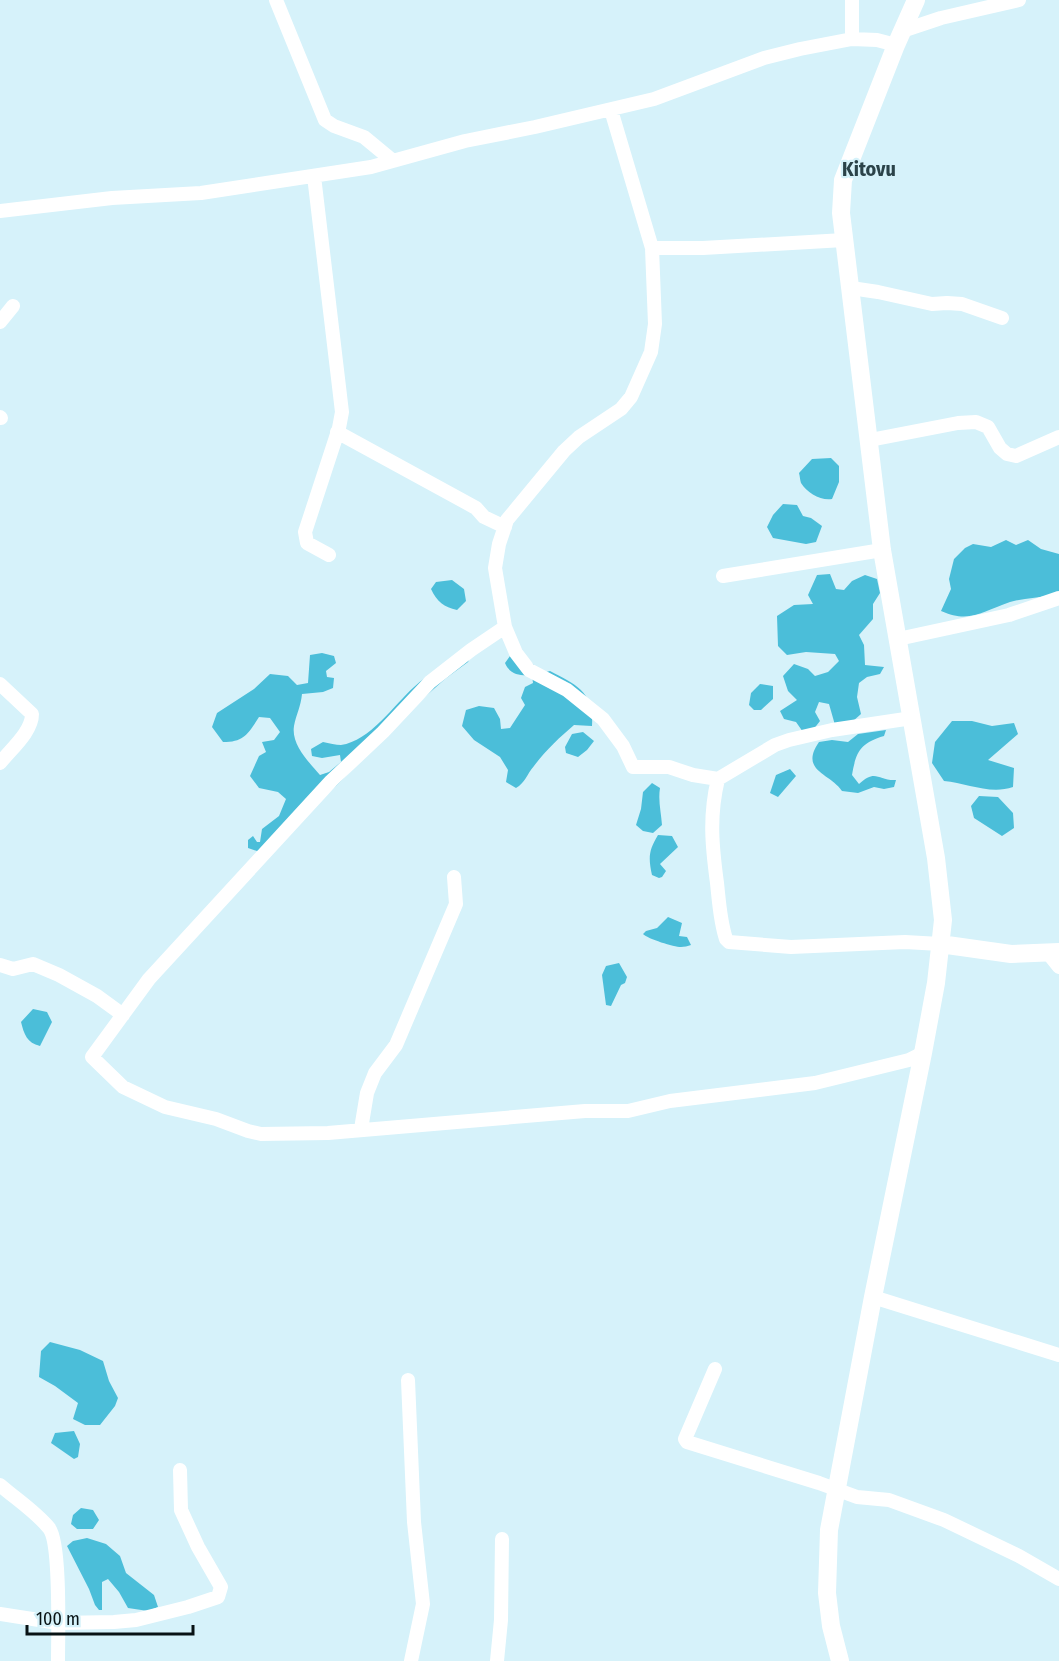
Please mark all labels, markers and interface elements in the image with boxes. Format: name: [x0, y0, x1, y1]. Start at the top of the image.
district label: Kitovu: [842, 157, 896, 181]
scale bar: [27, 1598, 194, 1636]
text: 100 m: [36, 1608, 80, 1630]

